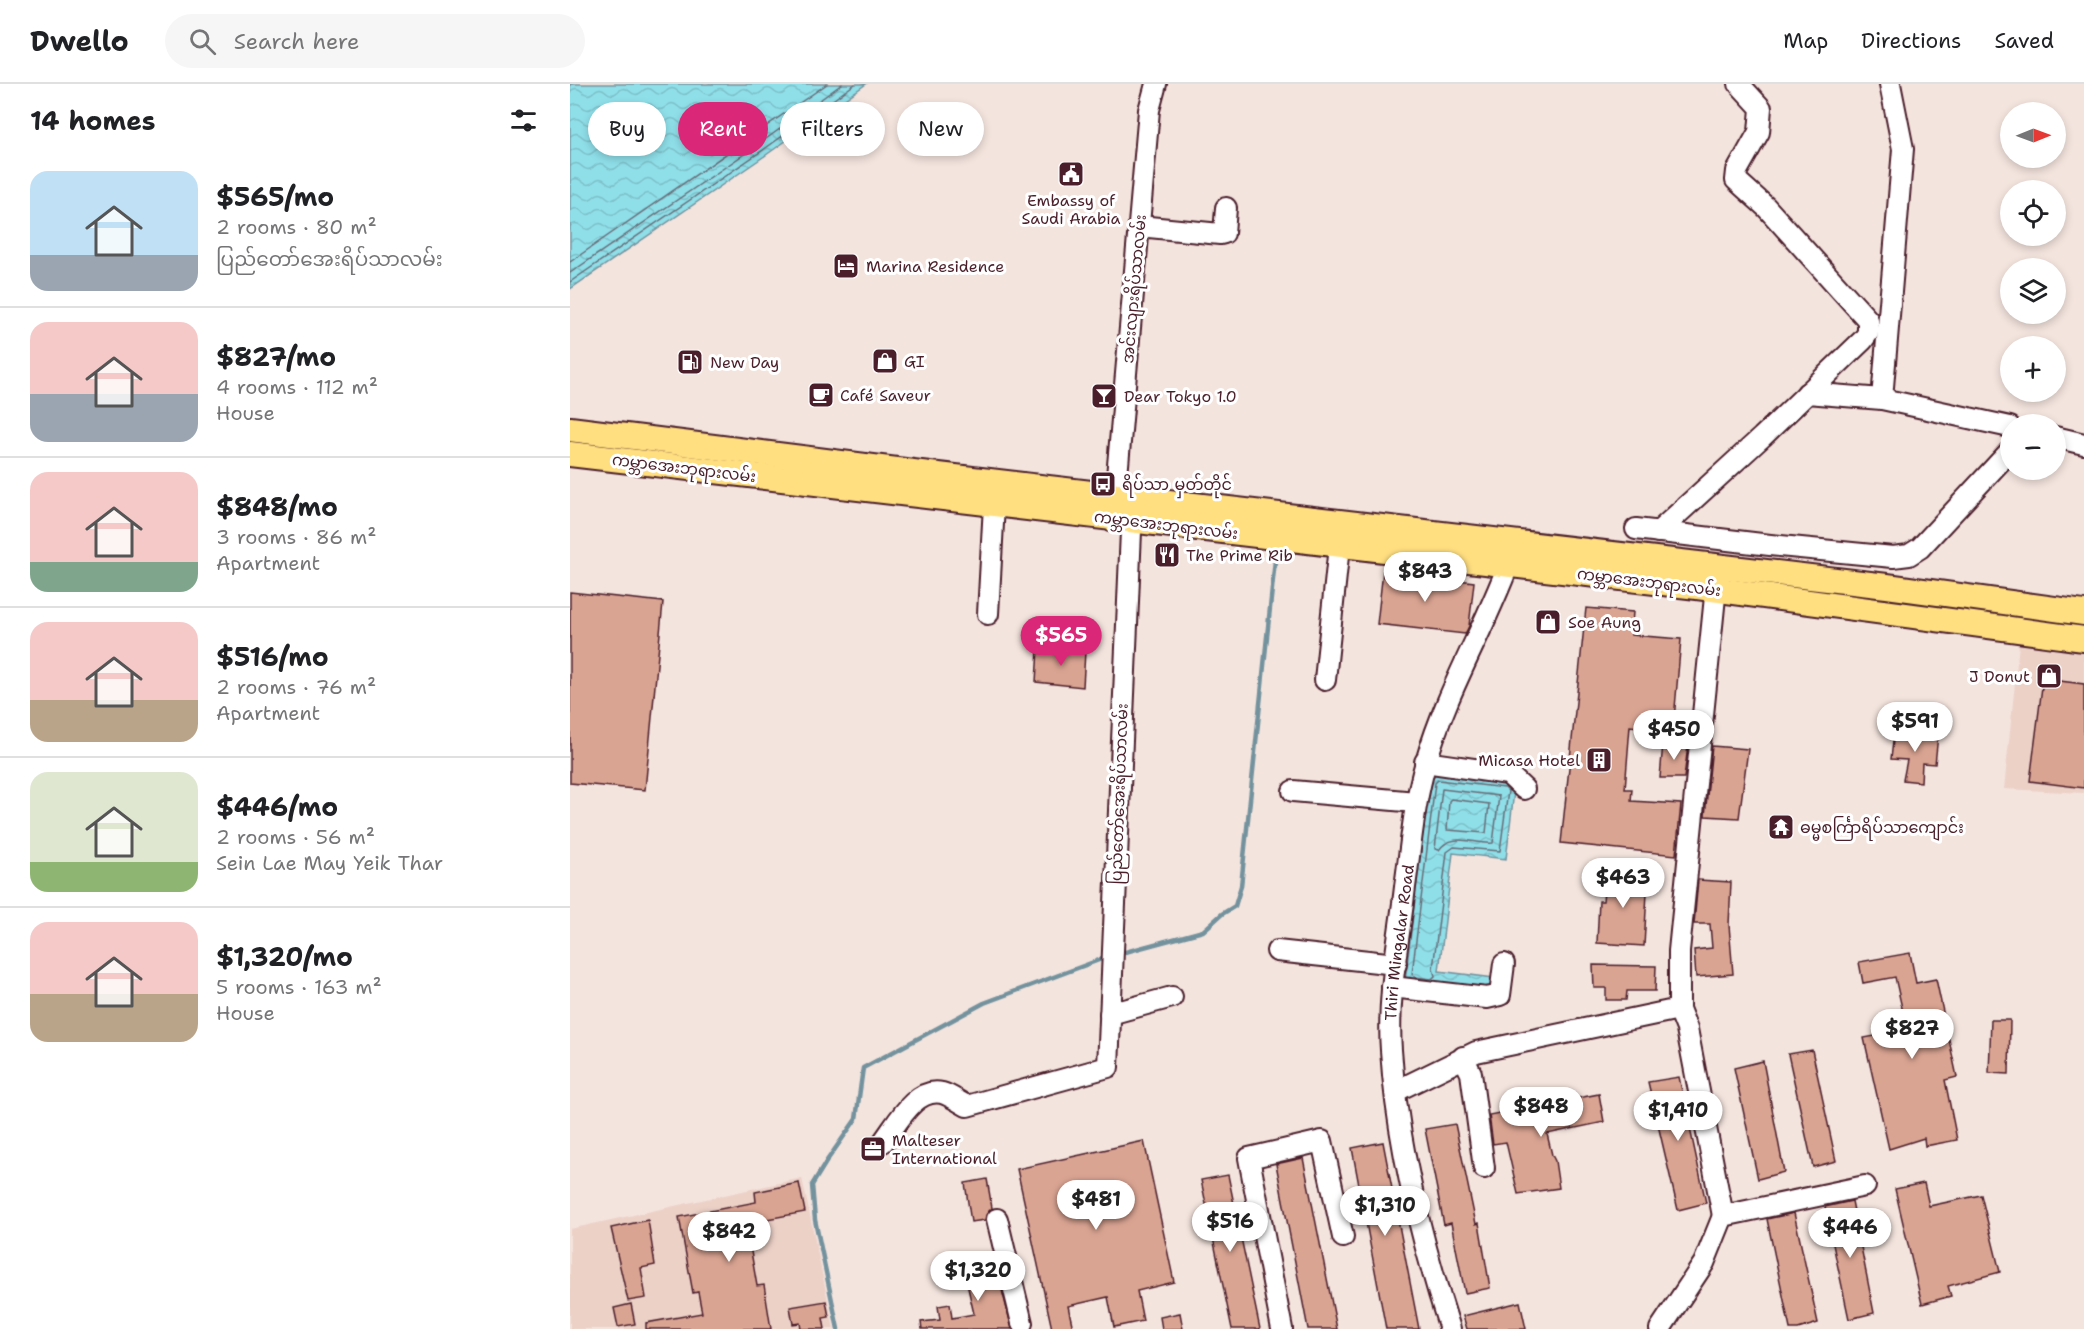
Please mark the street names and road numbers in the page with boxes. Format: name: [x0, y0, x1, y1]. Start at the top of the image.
street label: အင်းလျားရိပ်သာလမ်း: [1116, 214, 1154, 365]
street label: ကမ္ဘာအေးဘုရားလမ်း: [610, 448, 757, 491]
street label: ကမ္ဘာအေးဘုရားလမ်း: [1092, 505, 1239, 548]
street label: ကမ္ဘာအေးဘုရားလမ်း: [1575, 562, 1722, 605]
street label: ပြည်တော်အေးရိပ်သာလမ်း: [1104, 703, 1136, 885]
street label: Thiri Mingalar Road: [1380, 863, 1418, 1021]

